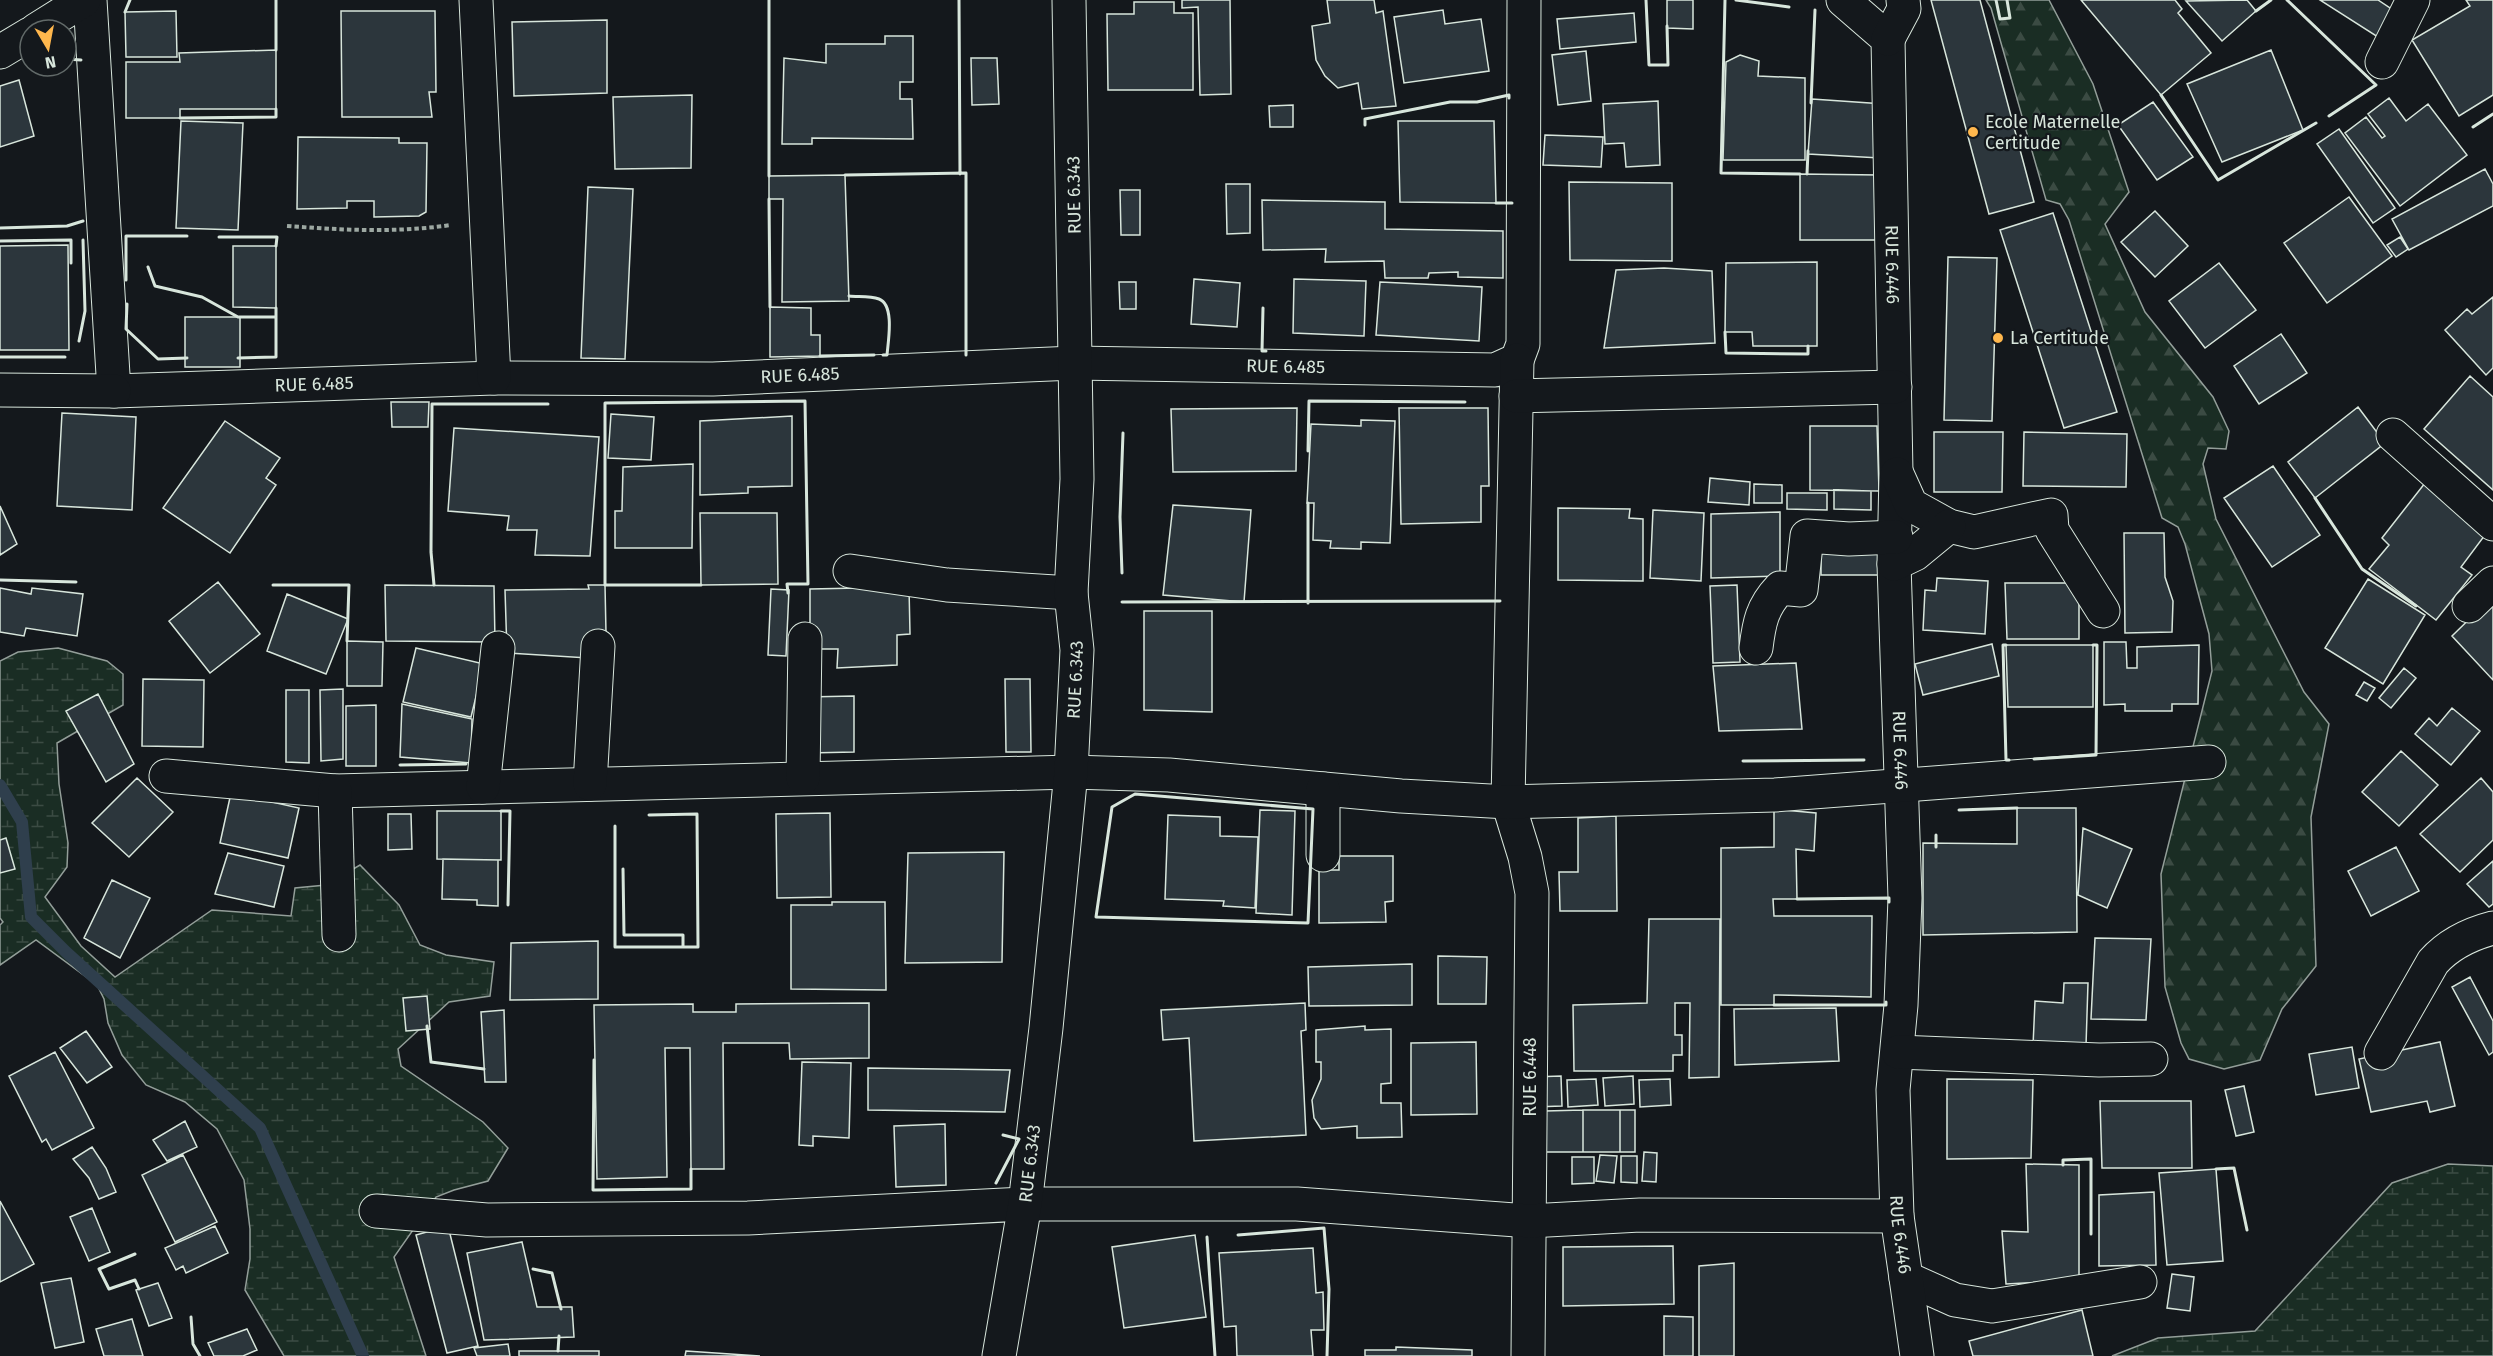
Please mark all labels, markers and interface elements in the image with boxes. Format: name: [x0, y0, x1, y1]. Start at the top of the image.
north arrow: [18, 18, 78, 78]
text: N: [44, 52, 57, 73]
place label: Ecole Maternelle Certitude: [1985, 111, 2120, 154]
marker: Ecole Maternelle Certitude: [1966, 125, 1980, 139]
street label: RUE 6.343: [1062, 156, 1086, 234]
street label: RUE 6.446: [1880, 225, 1904, 304]
place label: La Certitude: [2010, 327, 2109, 349]
marker: La Certitude: [1991, 331, 2005, 345]
street label: RUE 6.485: [1246, 355, 1325, 378]
street label: RUE 6.485: [760, 362, 840, 388]
street label: RUE 6.485: [274, 372, 354, 396]
street label: RUE 6.343: [1063, 640, 1088, 719]
street label: RUE 6.446: [1888, 710, 1912, 790]
street label: RUE 6.448: [1519, 1037, 1541, 1117]
street label: RUE 6.343: [1014, 1123, 1045, 1204]
street label: RUE 6.446: [1885, 1195, 1916, 1275]

